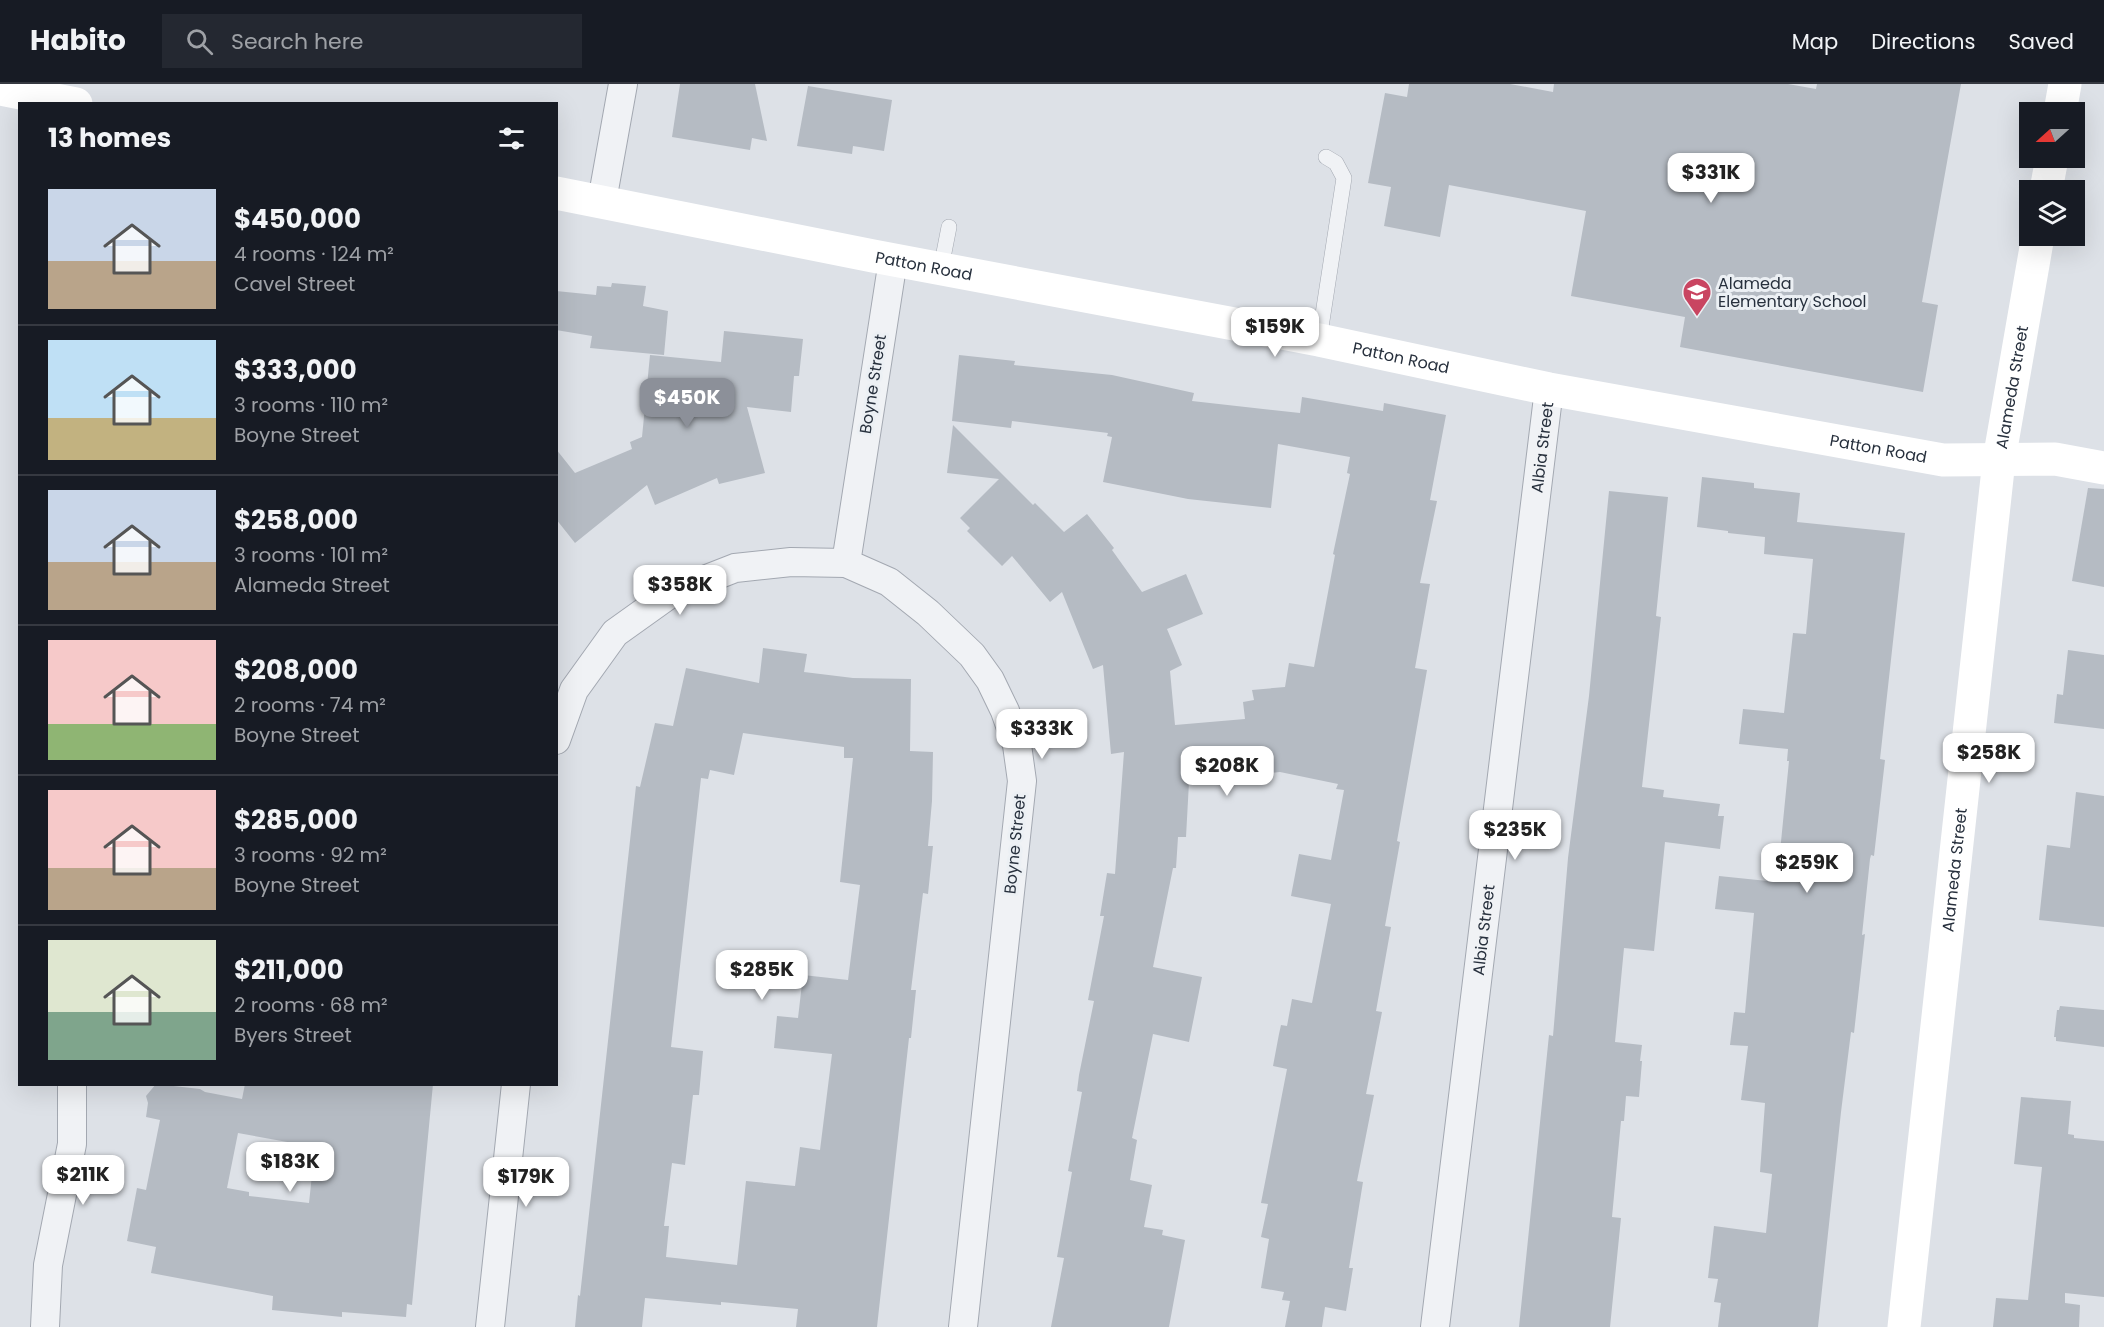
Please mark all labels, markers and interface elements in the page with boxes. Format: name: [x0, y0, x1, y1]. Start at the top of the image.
search box: [162, 14, 582, 68]
text: Habito: [30, 21, 126, 60]
icon: search: [183, 25, 216, 58]
text: Search here: [231, 26, 363, 57]
text: Map: [1792, 27, 1838, 56]
text: Directions: [1871, 27, 1975, 56]
text: Saved: [2008, 27, 2074, 56]
north arrow: [2019, 102, 2085, 168]
map controls: [2019, 102, 2085, 246]
text: 13 homes: [48, 120, 171, 156]
icon: filters: [495, 122, 528, 155]
pin: $331K: [1669, 153, 1753, 204]
text: $331K: [1682, 158, 1740, 186]
button: layers: [2019, 180, 2085, 246]
text: $450,000: [234, 201, 361, 237]
icon: home: [96, 213, 168, 285]
text: 4 rooms · 124 m²: [234, 240, 394, 268]
street label: Patton Road: [874, 245, 974, 286]
text: Cavel Street: [234, 270, 355, 298]
place label: Alameda Elementary School: [1718, 272, 1866, 313]
school or university icon: Alameda Elementary School: [1681, 276, 1713, 318]
pin: $159K: [1233, 307, 1317, 358]
text: $159K: [1245, 312, 1305, 340]
street label: Alameda Street: [1990, 324, 2034, 451]
street label: Boyne Street: [854, 332, 892, 435]
street label: Patton Road: [1351, 336, 1452, 379]
text: $333,000: [234, 352, 357, 388]
icon: home: [96, 364, 168, 436]
pin: $450K: [645, 378, 729, 429]
text: $450K: [654, 383, 720, 411]
text: 3 rooms · 110 m²: [234, 391, 388, 419]
street label: Albia Street: [1525, 401, 1559, 494]
text: Boyne Street: [234, 421, 359, 449]
street label: Patton Road: [1828, 428, 1929, 468]
text: $258,000: [234, 502, 358, 538]
icon: home: [96, 514, 168, 586]
text: 3 rooms · 101 m²: [234, 541, 388, 569]
pin: $358K: [638, 565, 722, 616]
text: $358K: [647, 570, 713, 598]
text: Alameda Street: [234, 571, 390, 599]
text: $208,000: [234, 652, 358, 688]
icon: home: [96, 664, 168, 736]
text: 2 rooms · 74 m²: [234, 691, 386, 719]
pin: $333K: [1000, 709, 1084, 760]
text: $333K: [1010, 714, 1074, 742]
text: Boyne Street: [234, 721, 359, 749]
pin: $258K: [1947, 733, 2031, 784]
text: $258K: [1957, 738, 2021, 766]
pin: $208K: [1185, 746, 1269, 797]
text: $208K: [1195, 751, 1259, 779]
street label: Boyne Street: [998, 793, 1032, 895]
text: $285,000: [234, 802, 358, 838]
street label: Alameda Street: [1936, 806, 1972, 933]
pin: $235K: [1473, 810, 1557, 861]
icon: home: [96, 814, 168, 886]
text: $235K: [1483, 815, 1547, 843]
text: 3 rooms · 92 m²: [234, 841, 387, 869]
pin: $259K: [1765, 843, 1849, 894]
text: $259K: [1775, 848, 1839, 876]
text: Boyne Street: [234, 871, 359, 899]
street label: Albia Street: [1466, 883, 1500, 977]
pin: $285K: [720, 950, 804, 1001]
text: $211,000: [234, 952, 344, 988]
text: $285K: [730, 955, 794, 983]
icon: home: [96, 964, 168, 1036]
text: 2 rooms · 68 m²: [234, 991, 388, 1019]
text: Byers Street: [234, 1021, 352, 1049]
pin: $183K: [248, 1142, 332, 1193]
text: $183K: [260, 1147, 320, 1175]
pin: $211K: [41, 1155, 125, 1206]
pin: $179K: [484, 1157, 568, 1208]
text: $211K: [56, 1160, 110, 1188]
text: $179K: [497, 1162, 555, 1190]

